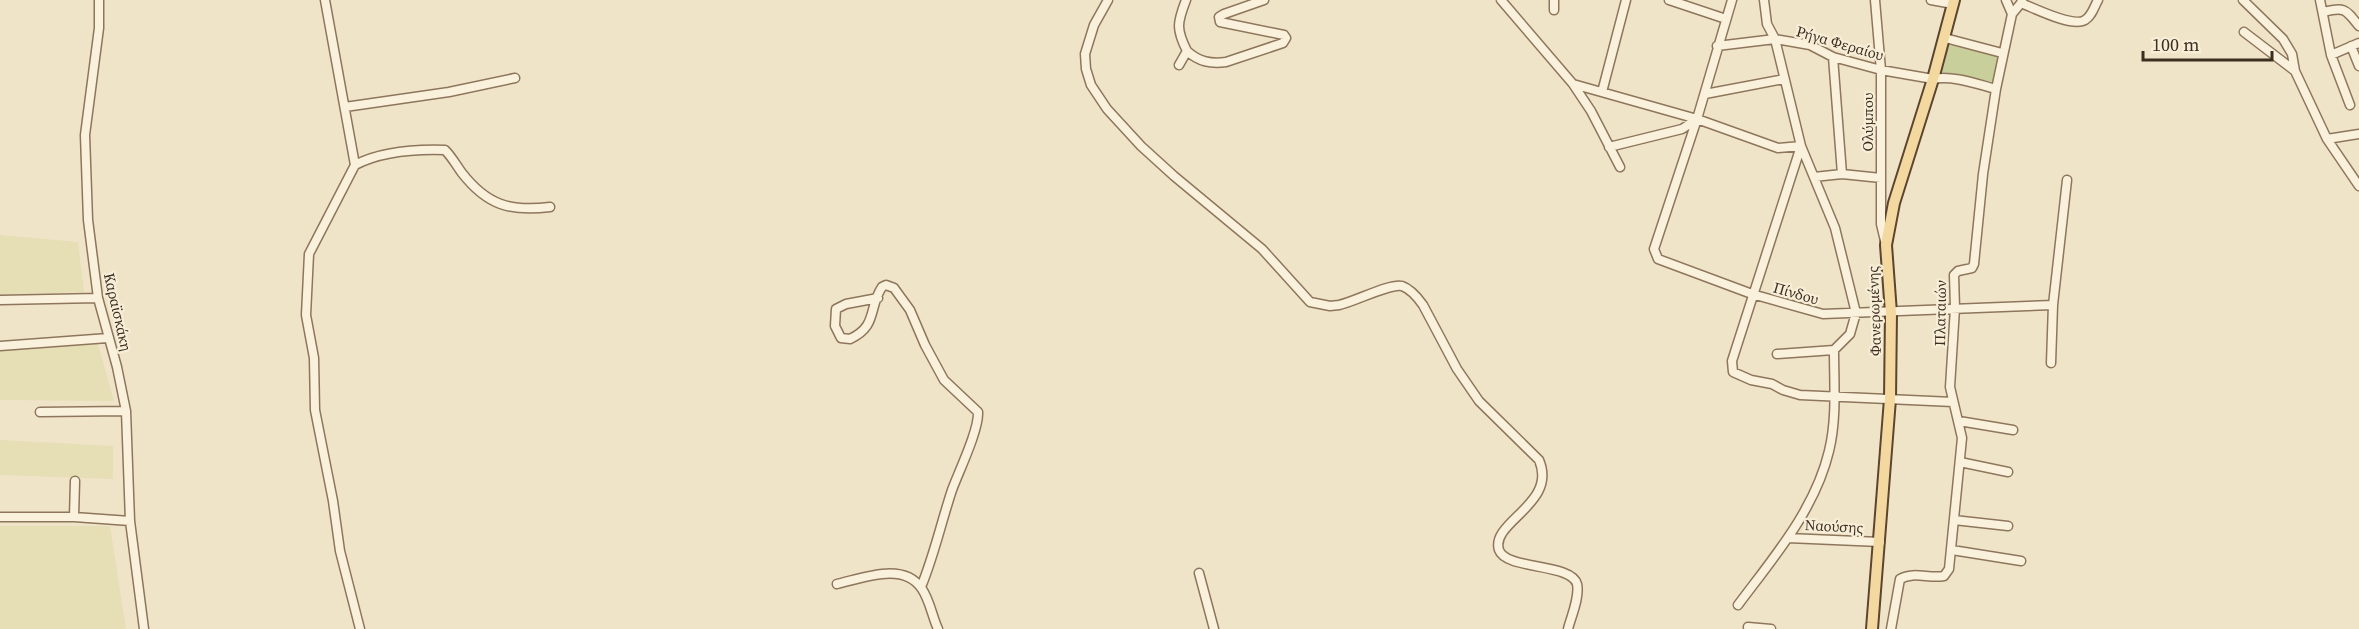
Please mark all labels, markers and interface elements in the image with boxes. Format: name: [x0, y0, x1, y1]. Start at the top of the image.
street label: Ρήγα Φεραίου: [1794, 20, 1886, 66]
scale bar: [2143, 24, 2272, 62]
text: 100 m: [2152, 32, 2199, 57]
street label: Ολύμπου: [1857, 92, 1878, 151]
street label: Φανερωμένης: [1862, 265, 1886, 357]
street label: Καραϊσκάκη: [99, 271, 137, 353]
street label: Πίνδου: [1771, 277, 1821, 310]
street label: Πλαταιών: [1929, 280, 1951, 346]
street label: Ναούσης: [1804, 514, 1864, 538]

